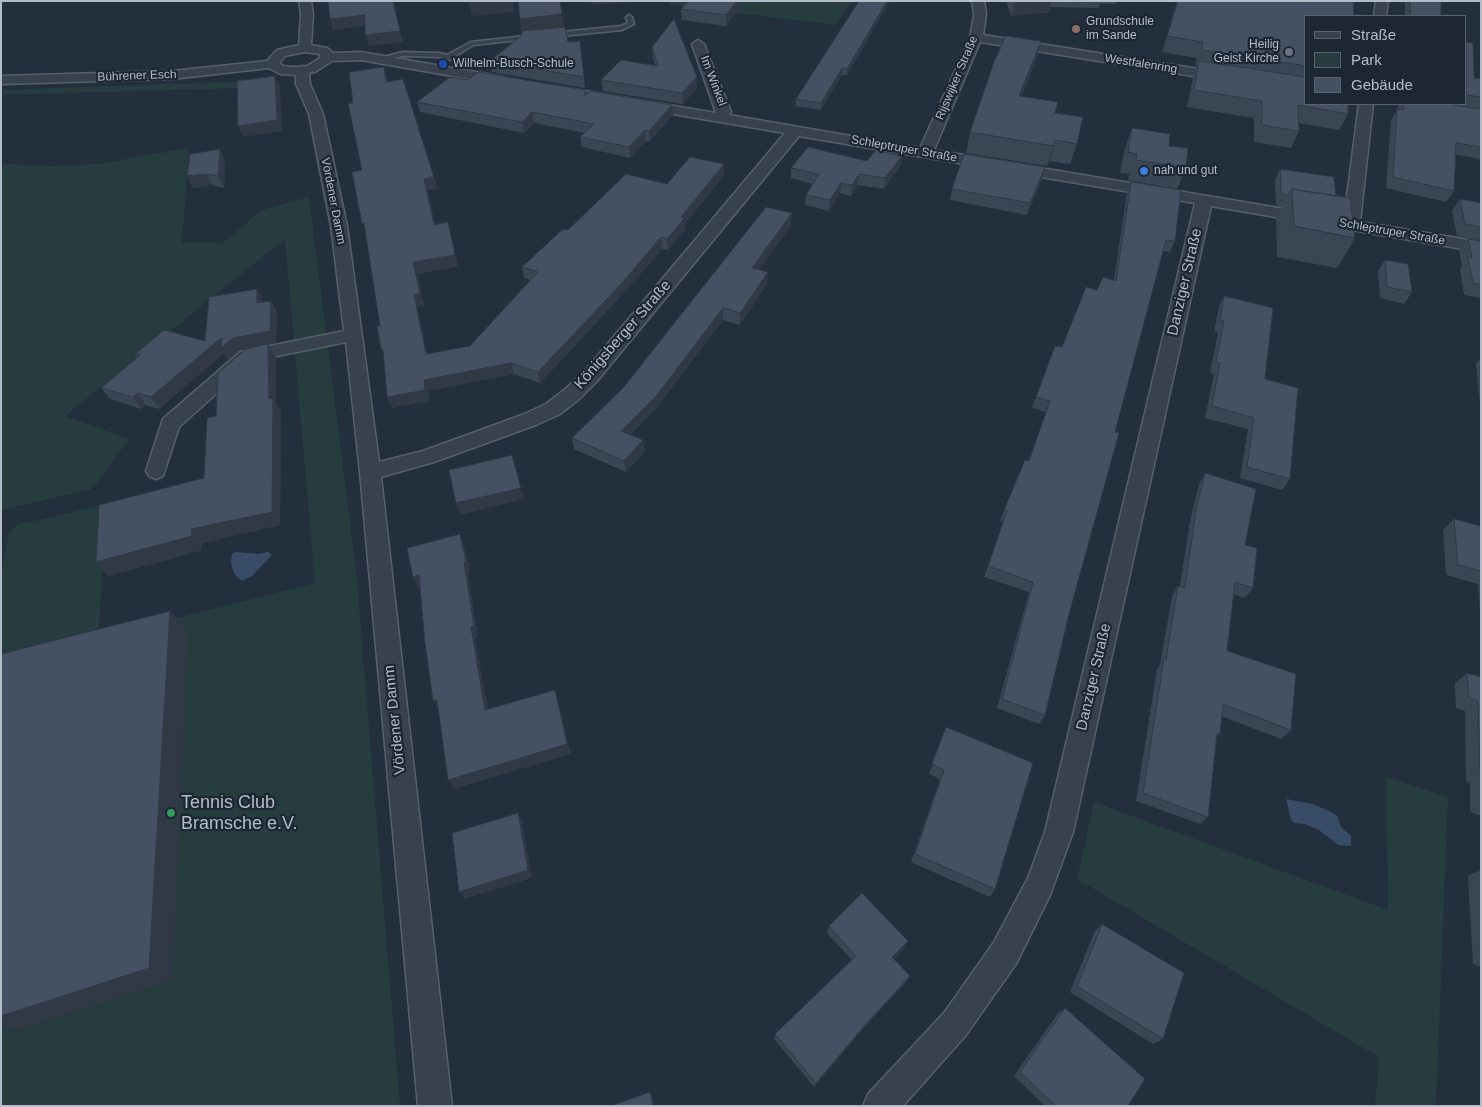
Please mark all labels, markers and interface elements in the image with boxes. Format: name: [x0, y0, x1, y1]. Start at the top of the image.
place label: Grundschule im Sande: [1086, 15, 1154, 43]
legend: [1304, 15, 1467, 105]
marker: Grundschule im Sande: [1070, 23, 1082, 35]
text: Straße: [1351, 26, 1396, 43]
street label: Rijswijker Straße: [933, 34, 981, 122]
place label: Heilig Geist Kirche: [1214, 38, 1279, 66]
marker: Heilig Geist Kirche: [1283, 46, 1295, 58]
street label: Westfalenring: [1104, 51, 1178, 77]
text: Park: [1351, 51, 1382, 68]
street label: Im Winkel: [697, 54, 729, 108]
place label: Wilhelm-Busch-Schule: [453, 57, 574, 71]
marker: Wilhelm-Busch-Schule: [437, 58, 449, 70]
street label: Bührener Esch: [97, 67, 177, 85]
text: Gebäude: [1351, 76, 1413, 93]
street label: Schleptruper Straße: [850, 133, 958, 165]
street label: Vördener Damm: [318, 156, 348, 246]
place label: nah und gut: [1154, 164, 1217, 178]
marker: nah und gut: [1138, 165, 1150, 177]
street label: Schleptruper Straße: [1338, 216, 1446, 248]
street label: Danziger Straße: [1164, 227, 1206, 337]
street label: Königsberger Straße: [571, 277, 675, 393]
street label: Danziger Straße: [1073, 622, 1115, 732]
street label: Vördener Damm: [380, 664, 410, 776]
place label: Tennis Club Bramsche e.V.: [181, 792, 297, 834]
marker: Tennis Club Bramsche e.V.: [165, 807, 177, 819]

